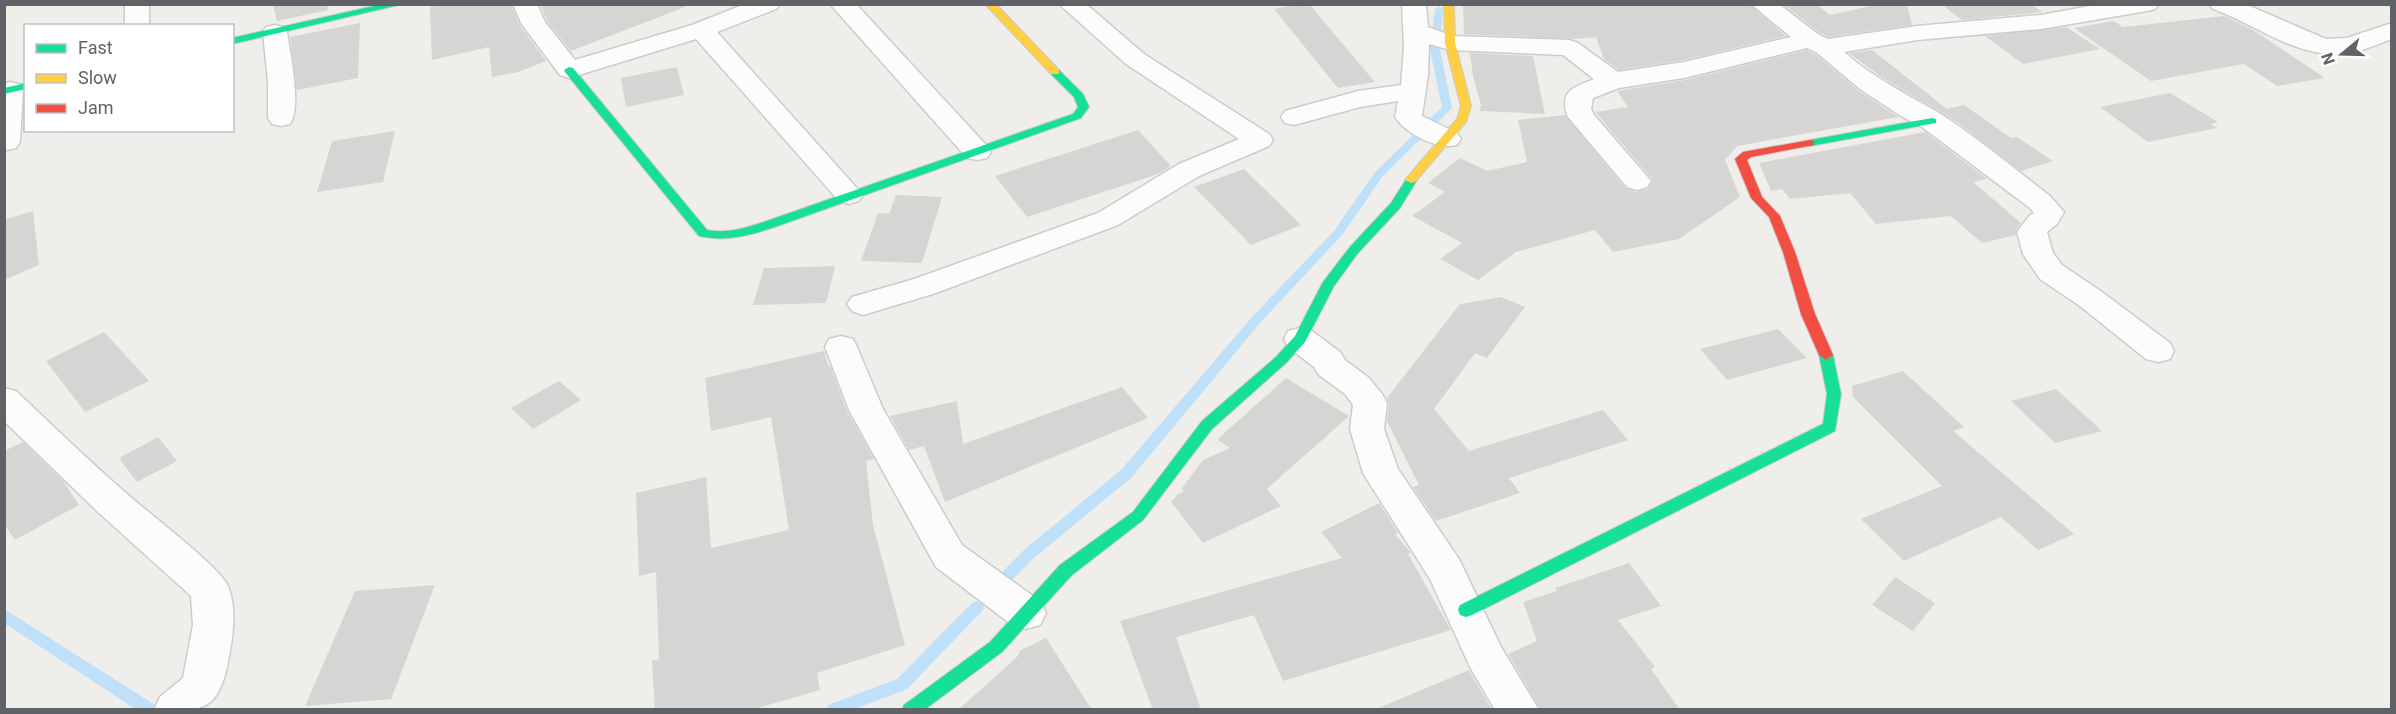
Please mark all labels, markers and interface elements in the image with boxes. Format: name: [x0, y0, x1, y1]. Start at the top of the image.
legend: [24, 24, 234, 132]
north arrow: [2312, 24, 2372, 84]
text: Fast: [78, 37, 113, 58]
text: N: [2317, 50, 2339, 67]
text: Slow: [78, 67, 117, 88]
text: Jam: [78, 97, 114, 118]

